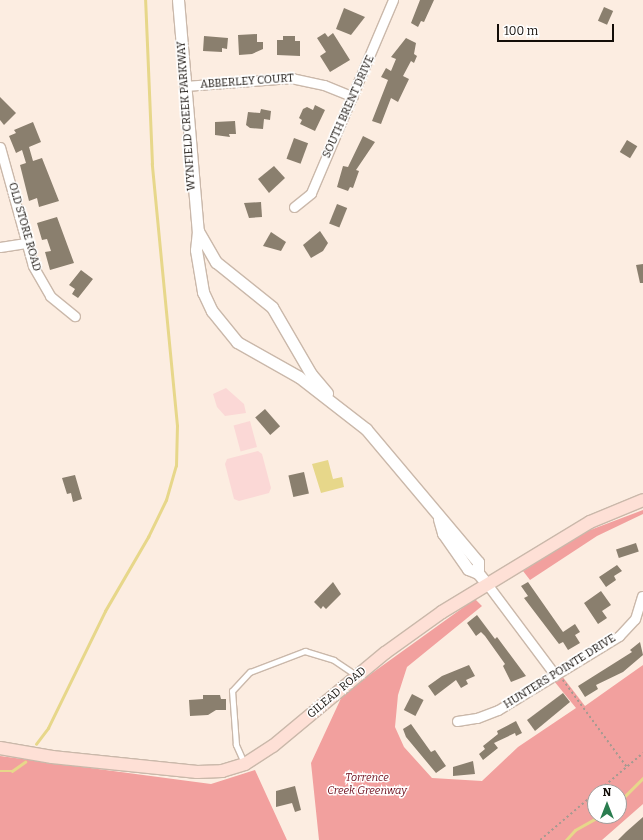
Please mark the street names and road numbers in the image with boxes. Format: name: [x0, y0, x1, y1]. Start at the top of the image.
street label: WYNFIELD CREEK PARKWAY: [175, 41, 199, 191]
street label: SOUTH BRENT DRIVE: [320, 54, 378, 160]
street label: ABBERLEY COURT: [200, 72, 294, 92]
street label: OLD STORE ROAD: [5, 181, 43, 273]
street label: HUNTERS POINTE DRIVE: [502, 632, 618, 712]
street label: GILEAD ROAD: [305, 665, 369, 721]

